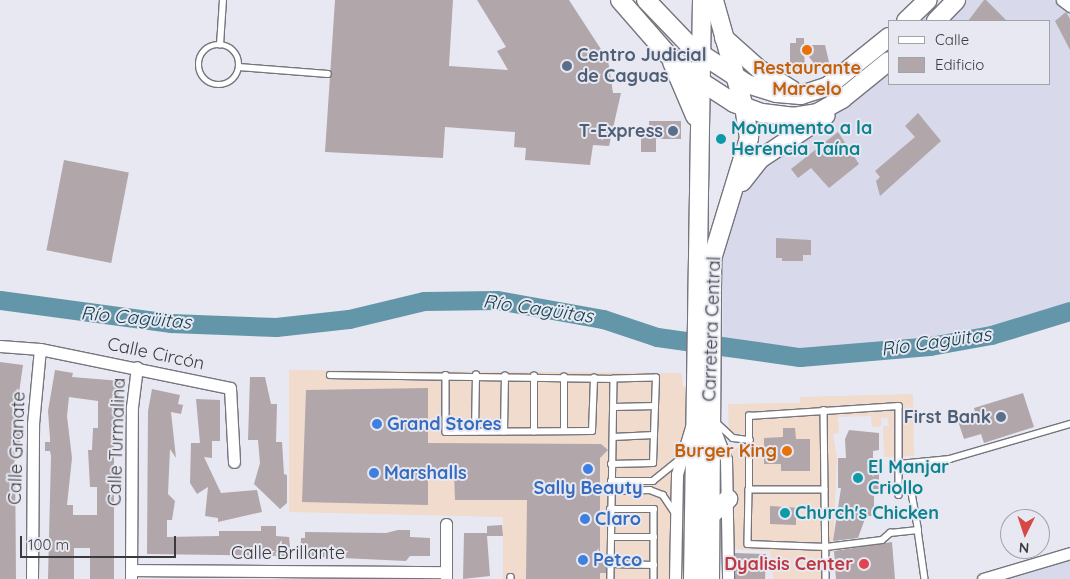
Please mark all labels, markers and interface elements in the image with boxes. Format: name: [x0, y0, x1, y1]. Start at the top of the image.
legend: [888, 20, 1050, 85]
text: Calle: [935, 30, 969, 49]
marker: Restaurante Marcelo: [801, 44, 813, 56]
place label: Centro Judicial de Caguas: [577, 45, 707, 88]
text: Edificio: [935, 55, 984, 74]
place label: Restaurante Marcelo: [753, 58, 861, 100]
marker: Centro Judicial de Caguas: [561, 60, 573, 72]
place label: Monumento a la Herencia Taína: [731, 118, 872, 160]
place label: T-Express: [579, 120, 663, 142]
marker: T-Express: [667, 125, 679, 137]
marker: Monumento a la Herencia Taína: [715, 133, 727, 145]
street label: Carretera Central: [699, 256, 725, 402]
water label: Río Cagüitas: [482, 290, 594, 328]
water label: Río Cagüitas: [80, 302, 192, 334]
water label: Río Cagüitas: [880, 323, 992, 361]
street label: Calle Circón: [106, 333, 206, 375]
street label: Calle Turmalina: [104, 377, 130, 507]
street label: Calle Granate: [4, 391, 30, 505]
place label: First Bank: [904, 406, 991, 428]
marker: First Bank: [995, 411, 1007, 423]
place label: Grand Stores: [387, 413, 501, 435]
marker: Grand Stores: [371, 418, 383, 430]
place label: Burger King: [674, 440, 777, 462]
marker: Burger King: [781, 445, 793, 457]
place label: El Manjar Criollo: [868, 457, 949, 499]
place label: Marshalls: [384, 462, 467, 484]
marker: Sally Beauty: [582, 463, 594, 475]
marker: Marshalls: [368, 467, 380, 479]
marker: El Manjar Criollo: [852, 472, 864, 484]
place label: Sally Beauty: [533, 477, 643, 499]
place label: Church's Chicken: [795, 502, 939, 524]
marker: Church's Chicken: [779, 507, 791, 519]
place label: Claro: [595, 508, 641, 530]
north arrow: [1000, 509, 1050, 559]
marker: Claro: [579, 513, 591, 525]
scale bar: [22, 526, 179, 558]
text: 100 m: [28, 535, 69, 554]
text: N: [1018, 539, 1030, 557]
street label: Calle Brillante: [231, 542, 345, 564]
place label: Petco: [593, 549, 642, 571]
place label: Dyalisis Center: [724, 553, 853, 575]
marker: Petco: [577, 554, 589, 566]
marker: Dyalisis Center: [857, 557, 871, 571]

